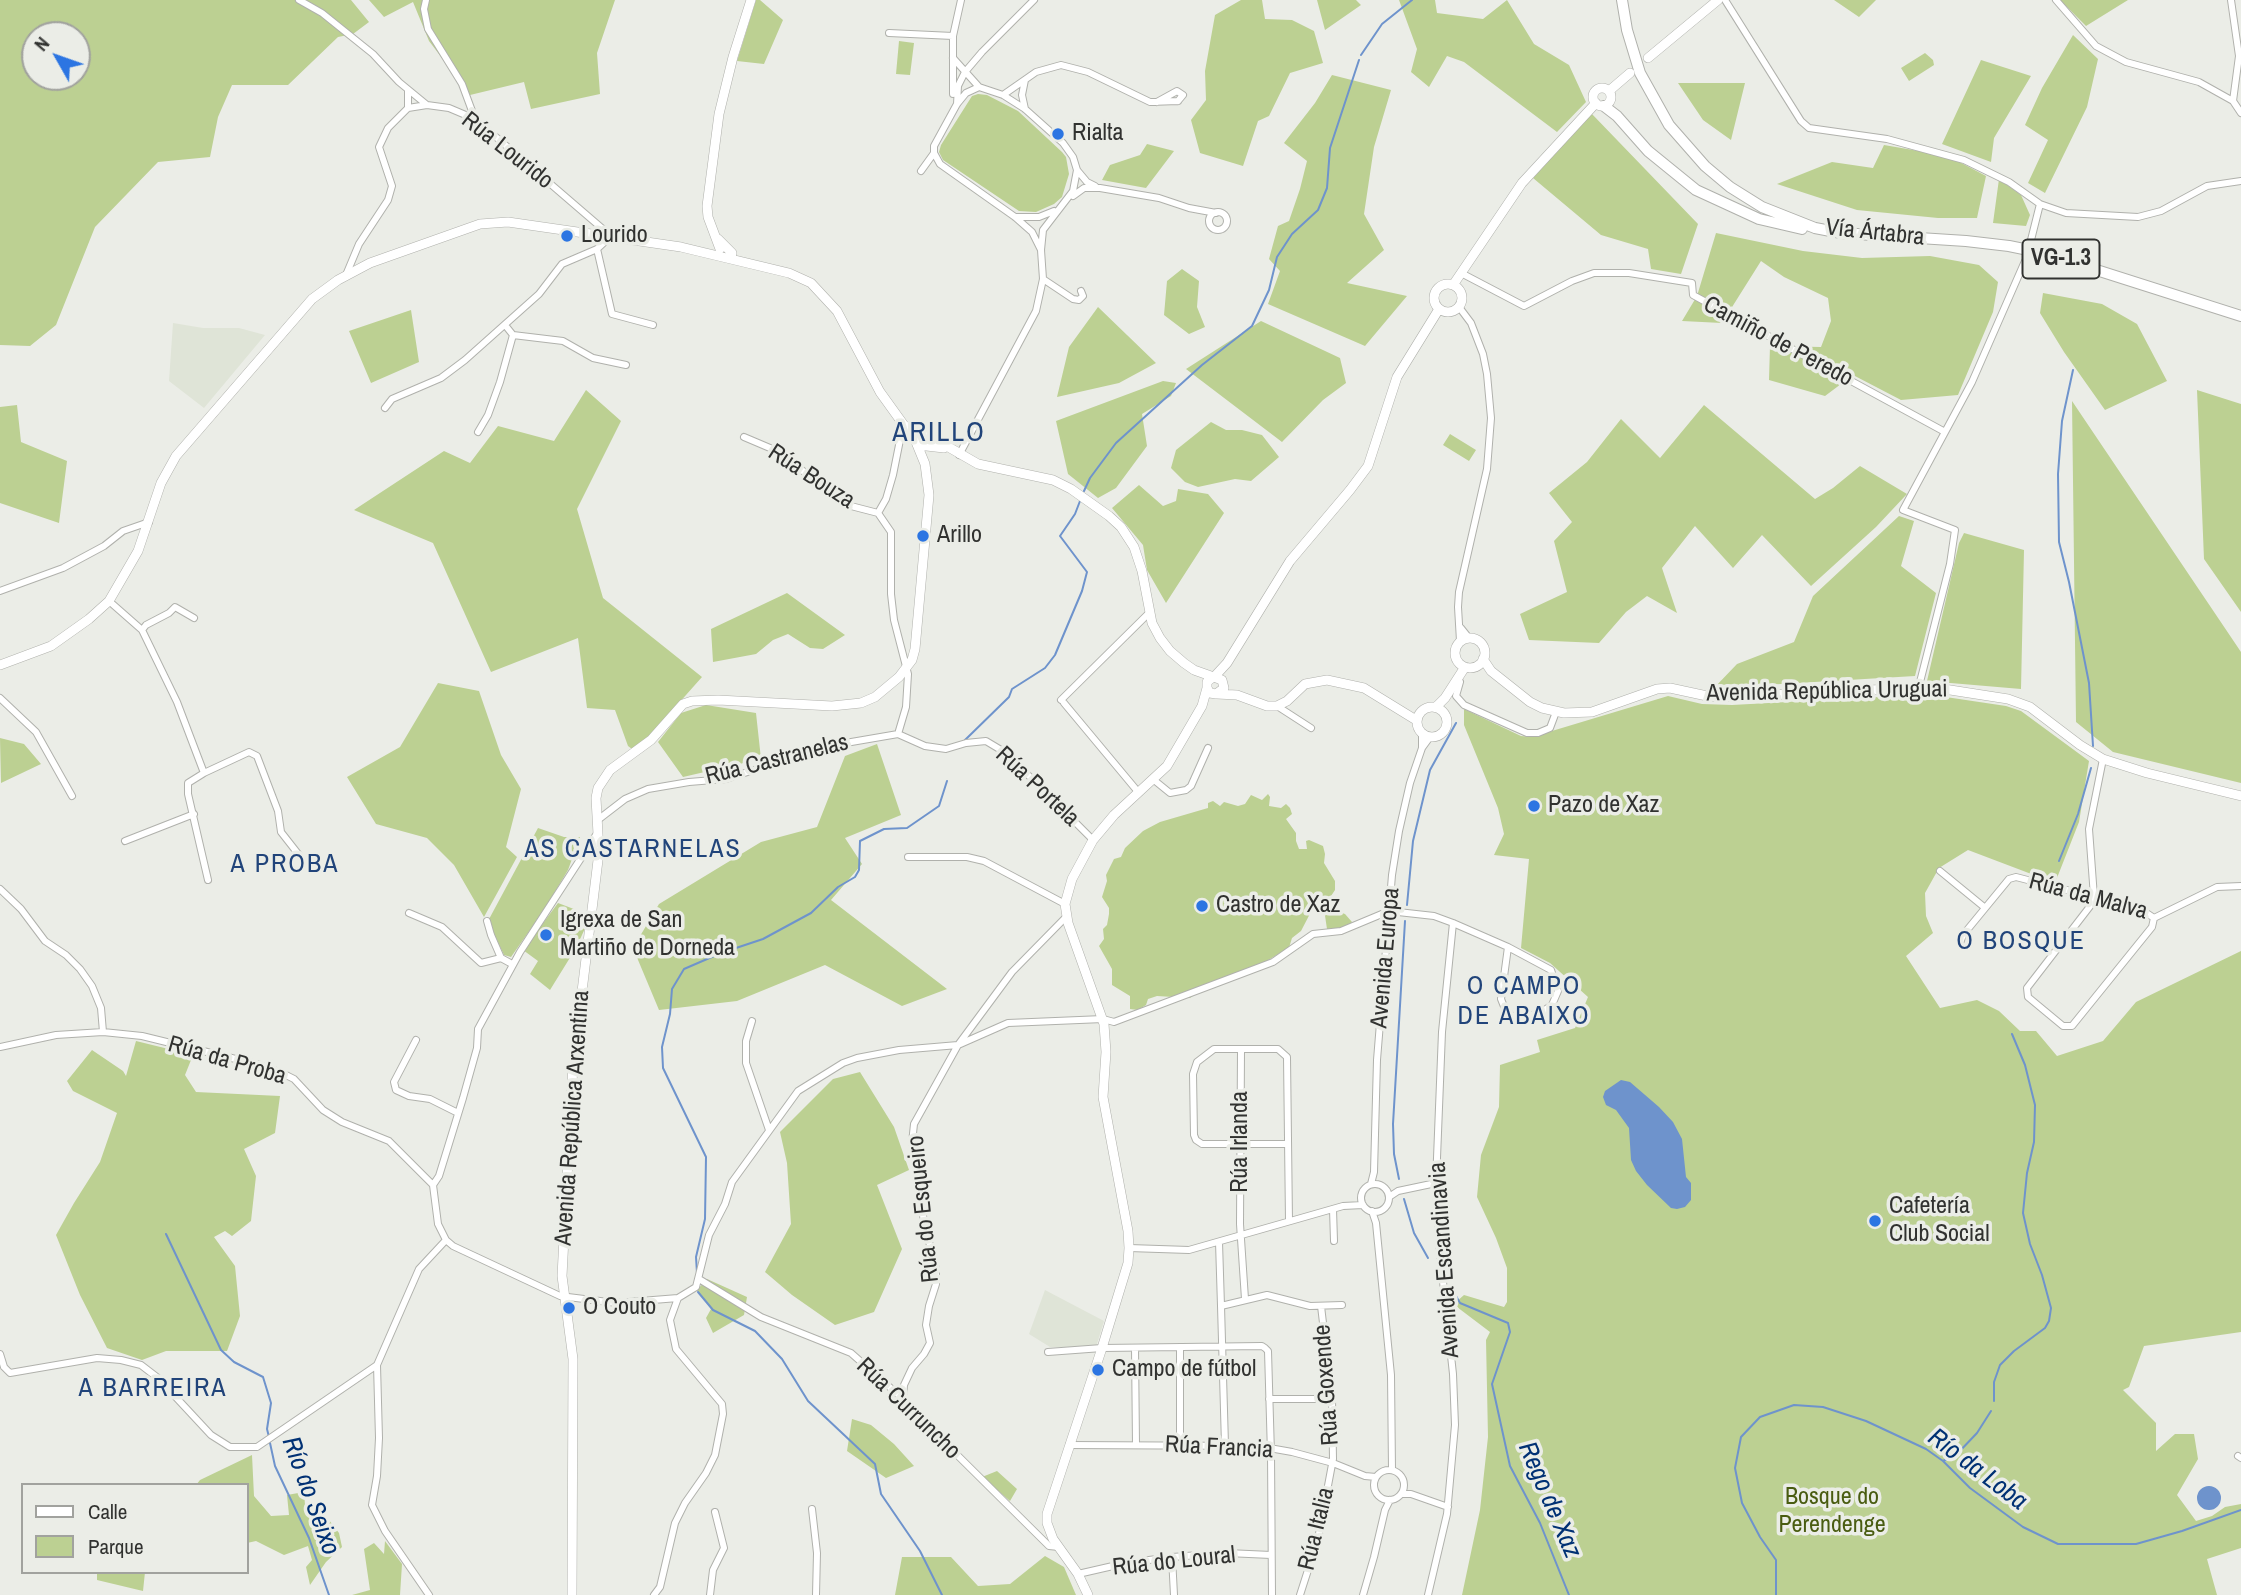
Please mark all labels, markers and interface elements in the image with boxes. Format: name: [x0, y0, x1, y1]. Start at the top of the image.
north arrow: [21, 21, 91, 91]
text: N: [28, 31, 55, 56]
street label: Rúa Lourido: [455, 106, 559, 196]
place label: Rialta: [1072, 120, 1123, 148]
marker: Rialta: [1050, 126, 1066, 142]
street label: Vía Ártabra: [1824, 213, 1926, 253]
place label: Lourido: [581, 222, 648, 250]
marker: Lourido: [559, 228, 575, 244]
road number: VG-1.3: [2022, 240, 2100, 278]
street label: Camiño de Peredo: [1698, 291, 1858, 393]
district label: ARILLO: [893, 416, 985, 450]
street label: Rúa Bouza: [762, 438, 860, 516]
place label: Arillo: [937, 522, 982, 550]
marker: Arillo: [915, 528, 931, 544]
street label: Avenida República Uruguai: [1706, 675, 1948, 709]
street label: Rúa Castranelas: [702, 728, 852, 792]
street label: Rúa Portela: [989, 741, 1085, 833]
place label: Pazo de Xaz: [1548, 792, 1659, 820]
marker: Pazo de Xaz: [1526, 798, 1542, 814]
district label: AS CASTARNELAS: [526, 834, 740, 866]
district label: A PROBA: [231, 849, 339, 881]
street label: Rúa da Malva: [2026, 867, 2150, 927]
street label: Avenida Europa: [1366, 887, 1406, 1029]
place label: Castro de Xaz: [1216, 892, 1340, 920]
marker: Castro de Xaz: [1194, 898, 1210, 914]
place label: Igrexa de San Martiño de Dorneda: [560, 907, 735, 963]
district label: O BOSQUE: [1957, 926, 2085, 958]
marker: Igrexa de San Martiño de Dorneda: [538, 927, 554, 943]
district label: O CAMPO DE ABAIXO: [1459, 971, 1589, 1032]
street label: Avenida República Arxentina: [550, 989, 596, 1247]
street label: Rúa da Proba: [165, 1030, 289, 1092]
street label: Rúa Irlanda: [1227, 1091, 1255, 1193]
street label: Rúa do Esqueiro: [902, 1134, 946, 1284]
street label: Avenida Escandinavia: [1424, 1161, 1466, 1359]
place label: Cafetería Club Social: [1889, 1193, 1990, 1249]
marker: Cafetería Club Social: [1867, 1213, 1883, 1229]
place label: O Couto: [583, 1294, 656, 1322]
marker: O Couto: [561, 1300, 577, 1316]
street label: Rúa Goxende: [1308, 1323, 1346, 1447]
street label: Rúa Curruncho: [850, 1352, 966, 1466]
place label: Campo de fútbol: [1112, 1356, 1256, 1384]
marker: Campo de fútbol: [1090, 1362, 1106, 1378]
district label: A BARREIRA: [80, 1373, 226, 1405]
water label: Río da Loba: [1921, 1423, 2033, 1517]
street label: Rúa Francia: [1164, 1431, 1274, 1465]
water label: Río do Seixo: [274, 1433, 346, 1559]
water label: Rego de Xaz: [1511, 1437, 1587, 1563]
legend: [21, 1483, 248, 1574]
park label: Bosque do Perendenge: [1778, 1484, 1886, 1540]
street label: Rúa Italia: [1293, 1485, 1341, 1573]
text: Calle: [88, 1497, 127, 1526]
text: Parque: [88, 1532, 144, 1561]
street label: Rúa do Loural: [1111, 1541, 1237, 1583]

